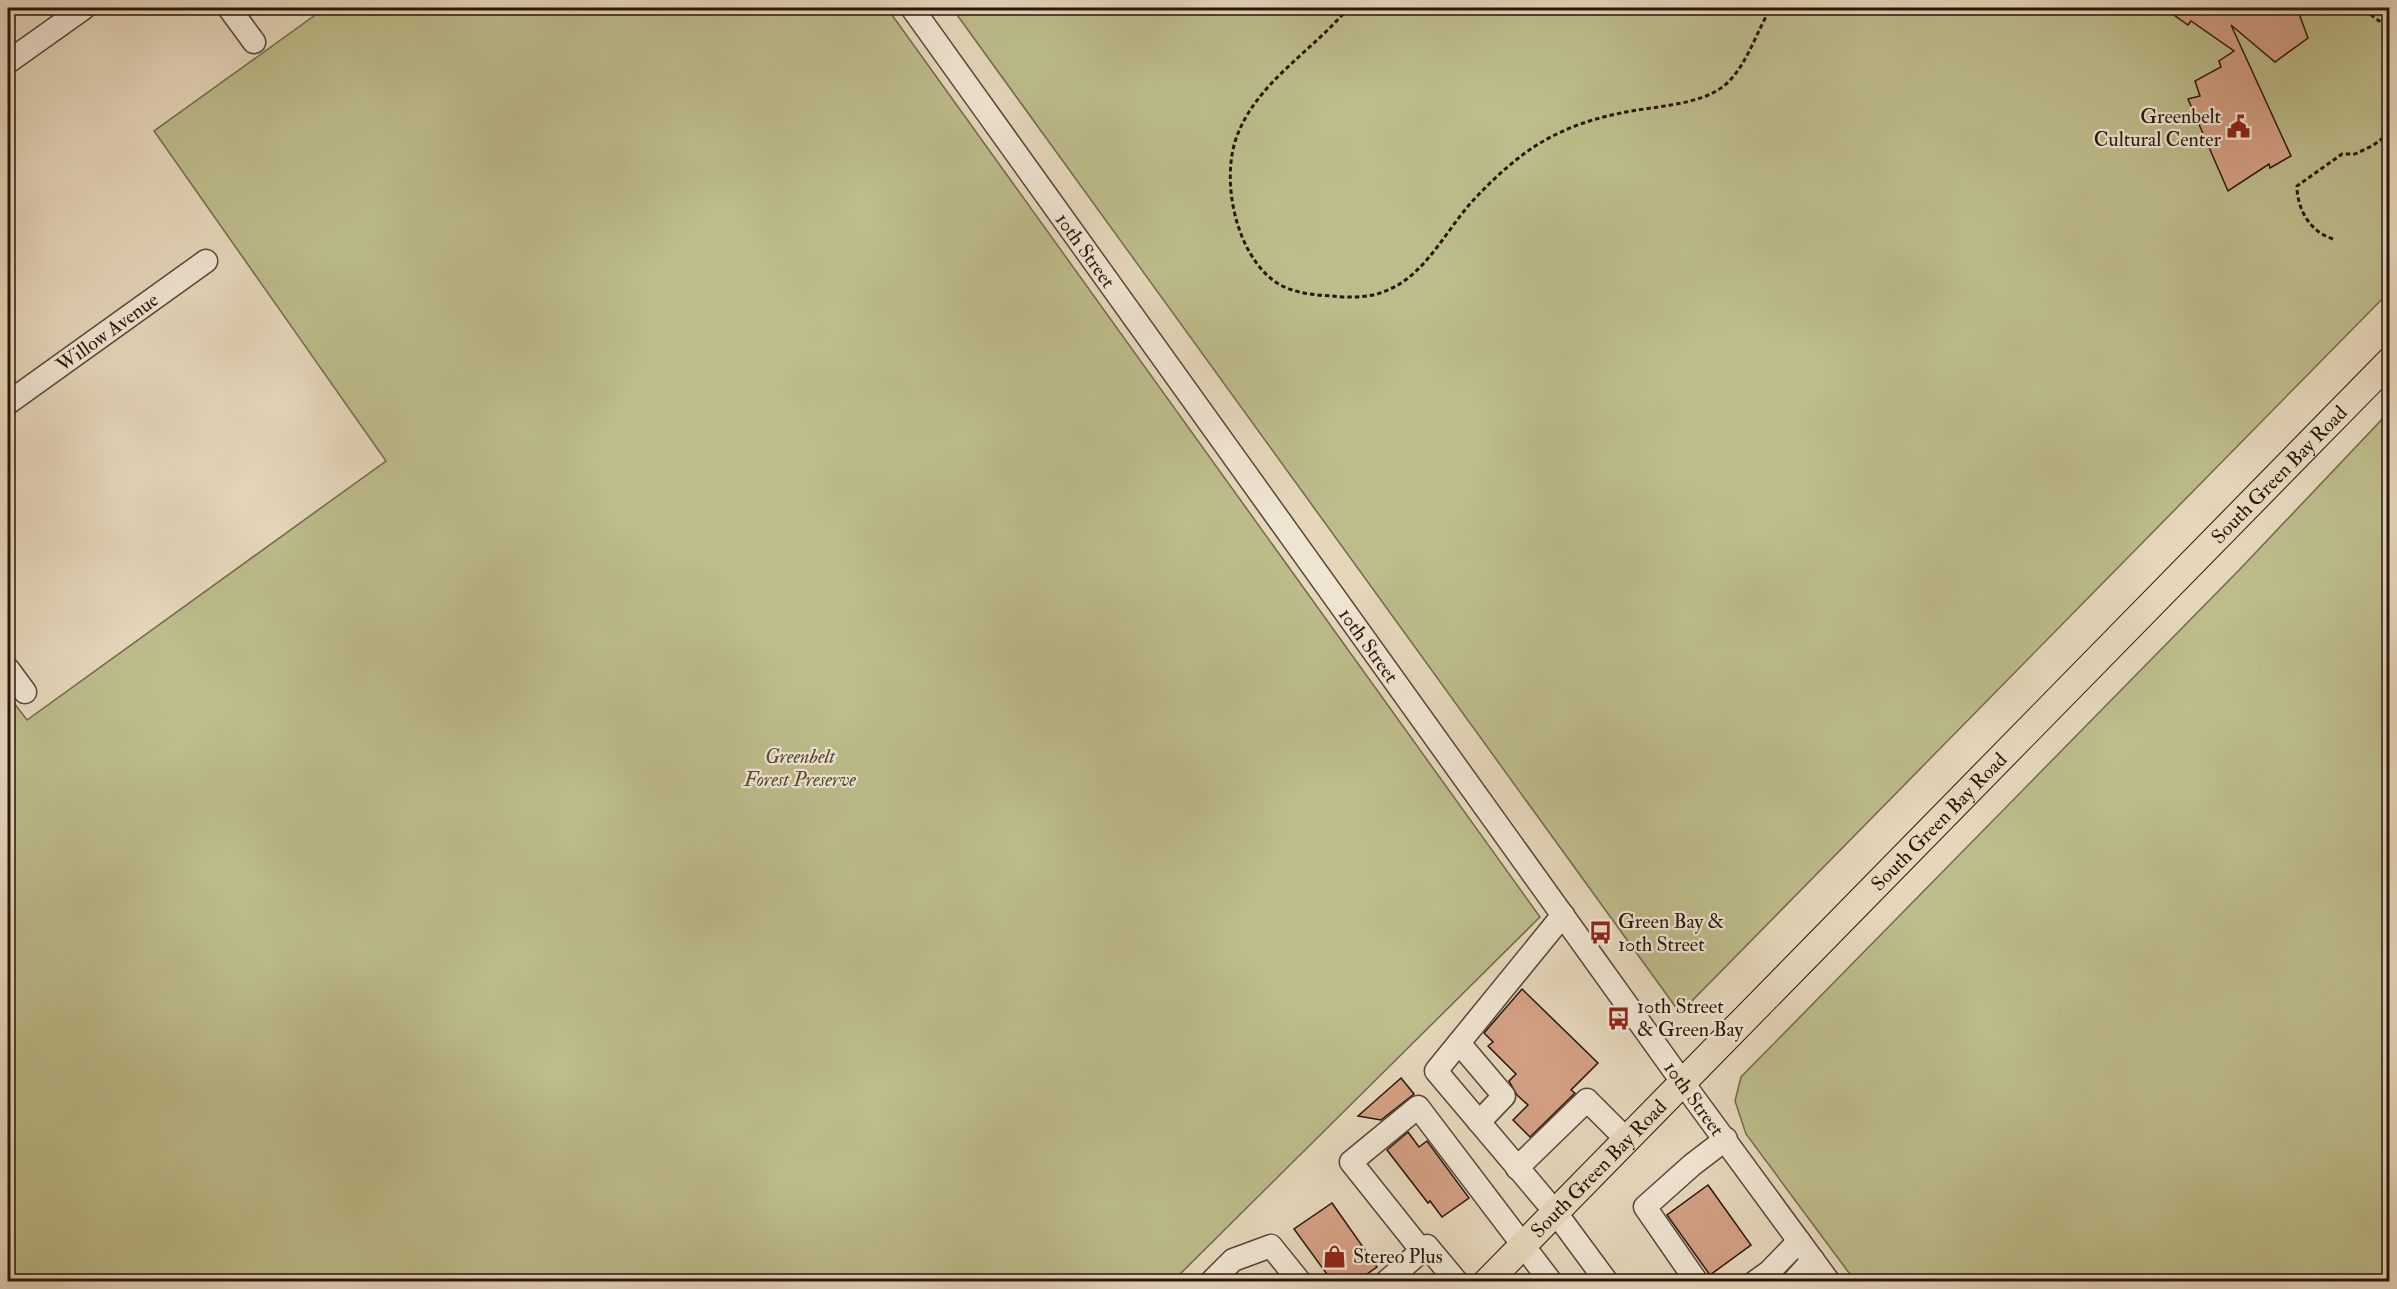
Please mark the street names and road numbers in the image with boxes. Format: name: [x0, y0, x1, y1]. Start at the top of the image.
street label: 10th Street: [1050, 208, 1121, 293]
street label: Willow Avenue: [50, 287, 163, 378]
street label: South Green Bay Road: [2206, 400, 2352, 549]
street label: 10th Street: [1333, 603, 1405, 688]
street label: South Green Bay Road: [1865, 747, 2012, 896]
street label: 10th Street: [1659, 1056, 1730, 1141]
street label: South Green Bay Road: [1525, 1094, 1672, 1243]

